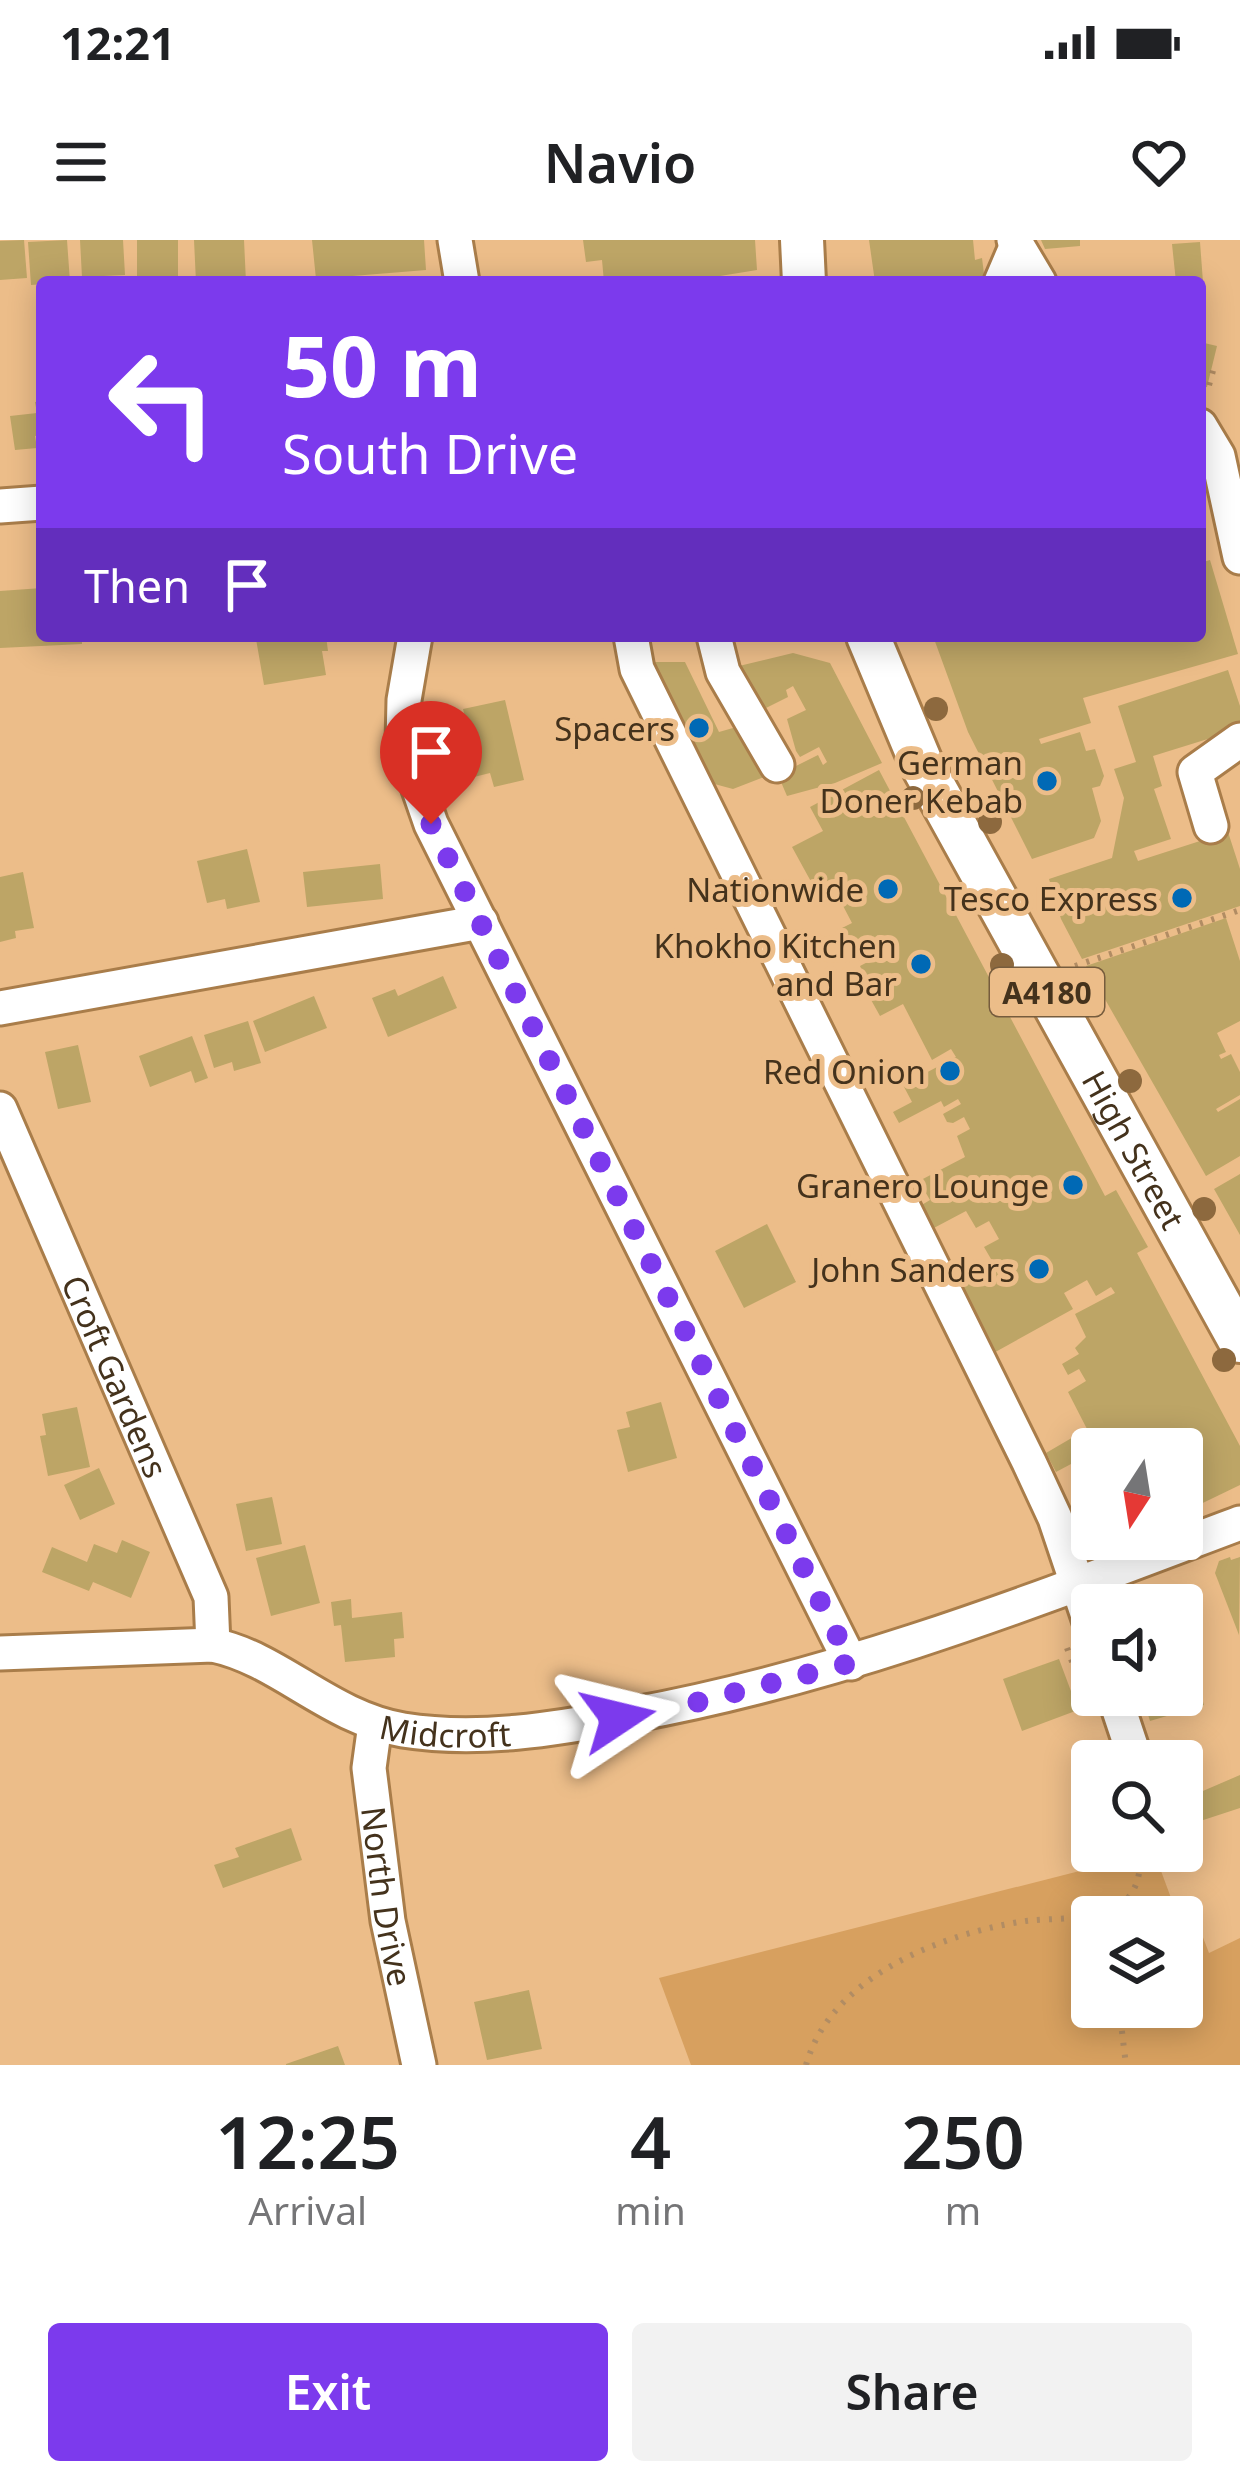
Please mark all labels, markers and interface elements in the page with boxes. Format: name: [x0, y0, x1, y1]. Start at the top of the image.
text: 12:21: [60, 12, 176, 73]
text: Navio: [544, 125, 696, 199]
icon: menu: [48, 129, 114, 195]
icon: heart: [1126, 129, 1192, 195]
text: 50 m: [282, 307, 482, 422]
icon: left: [84, 324, 240, 480]
text: South Drive: [282, 416, 578, 490]
icon: arrive: [214, 552, 280, 618]
text: Then: [84, 555, 190, 616]
pin: [380, 701, 482, 824]
place label: Spacers: [554, 706, 675, 751]
marker: Spacers: [686, 715, 712, 741]
icon: arrive: [398, 719, 464, 785]
place label: German Doner Kebab: [820, 740, 1023, 823]
marker: German Doner Kebab: [1034, 768, 1060, 794]
place label: Nationwide: [686, 867, 864, 912]
marker: Nationwide: [875, 876, 901, 902]
place label: Tesco Express: [944, 876, 1158, 921]
marker: Tesco Express: [1169, 885, 1195, 911]
place label: Khokho Kitchen and Bar: [654, 923, 897, 1006]
marker: Khokho Kitchen and Bar: [908, 951, 934, 977]
road number: A4180: [990, 968, 1104, 1016]
place label: Red Onion: [763, 1049, 926, 1094]
marker: Red Onion: [937, 1058, 963, 1084]
street label: High Street: [1072, 1062, 1196, 1237]
place label: Granero Lounge: [796, 1163, 1049, 1208]
marker: Granero Lounge: [1060, 1172, 1086, 1198]
place label: John Sanders: [808, 1247, 1015, 1292]
marker: John Sanders: [1026, 1256, 1052, 1282]
street label: Croft Gardens: [52, 1268, 179, 1484]
north arrow: [1071, 1428, 1203, 1560]
map controls: [1071, 1428, 1203, 2028]
button: sound: [1071, 1584, 1203, 1716]
position arrow: [555, 1655, 681, 1781]
street label: Midcroft: [376, 1703, 512, 1757]
button: search: [1071, 1740, 1203, 1872]
street label: North Drive: [351, 1804, 424, 1990]
button: layers: [1071, 1896, 1203, 2028]
text: 12:25: [215, 2092, 400, 2190]
text: 4: [630, 2092, 671, 2190]
text: 250: [901, 2092, 1025, 2190]
text: Arrival: [248, 2183, 367, 2236]
text: min: [615, 2183, 686, 2236]
text: m: [945, 2183, 981, 2236]
button: Exit: [48, 2323, 608, 2461]
button: Share: [632, 2323, 1192, 2461]

